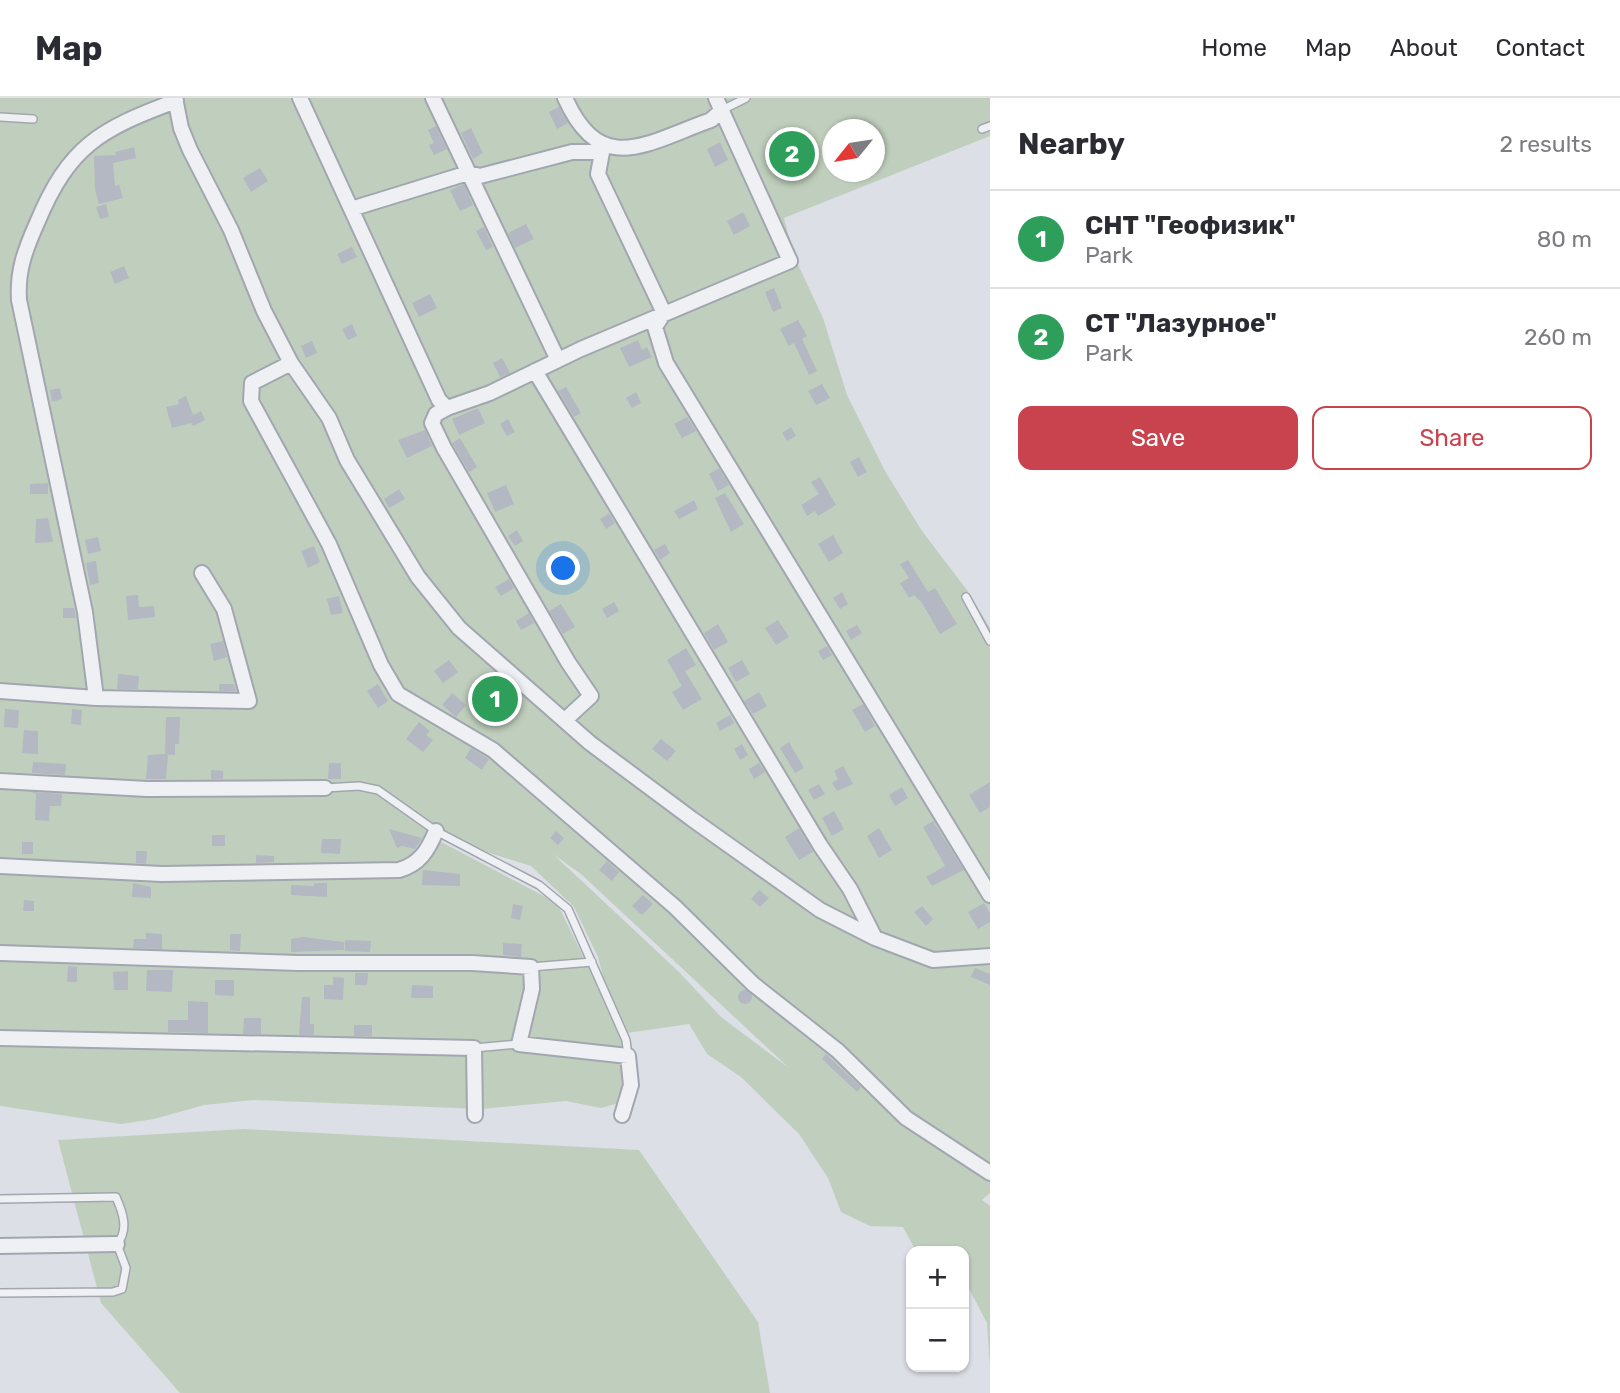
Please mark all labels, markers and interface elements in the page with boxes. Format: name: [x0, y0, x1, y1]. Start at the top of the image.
text: Map: [35, 29, 103, 68]
text: Home: [1201, 34, 1267, 62]
text: Map: [1305, 34, 1352, 62]
text: About: [1390, 34, 1458, 62]
text: Contact: [1496, 34, 1585, 62]
north arrow: [822, 119, 885, 182]
text: Nearby: [1018, 126, 1125, 162]
pin: 2: [769, 128, 815, 180]
text: 2 results: [1500, 130, 1592, 158]
text: СНТ "Геофизик": [1085, 210, 1296, 241]
text: 1: [1035, 225, 1047, 253]
text: 80 m: [1537, 225, 1592, 253]
text: Park: [1085, 241, 1133, 269]
text: СТ "Лазурное": [1085, 308, 1277, 339]
text: 2: [1034, 323, 1048, 351]
text: 260 m: [1524, 323, 1592, 351]
text: Park: [1085, 339, 1133, 367]
button: Save: [1018, 406, 1298, 470]
button: Share: [1312, 406, 1592, 470]
your location: [546, 551, 580, 585]
pin: 1: [472, 673, 518, 725]
map controls: [906, 1246, 969, 1372]
button: +: [906, 1246, 969, 1309]
button: −: [906, 1309, 969, 1372]

